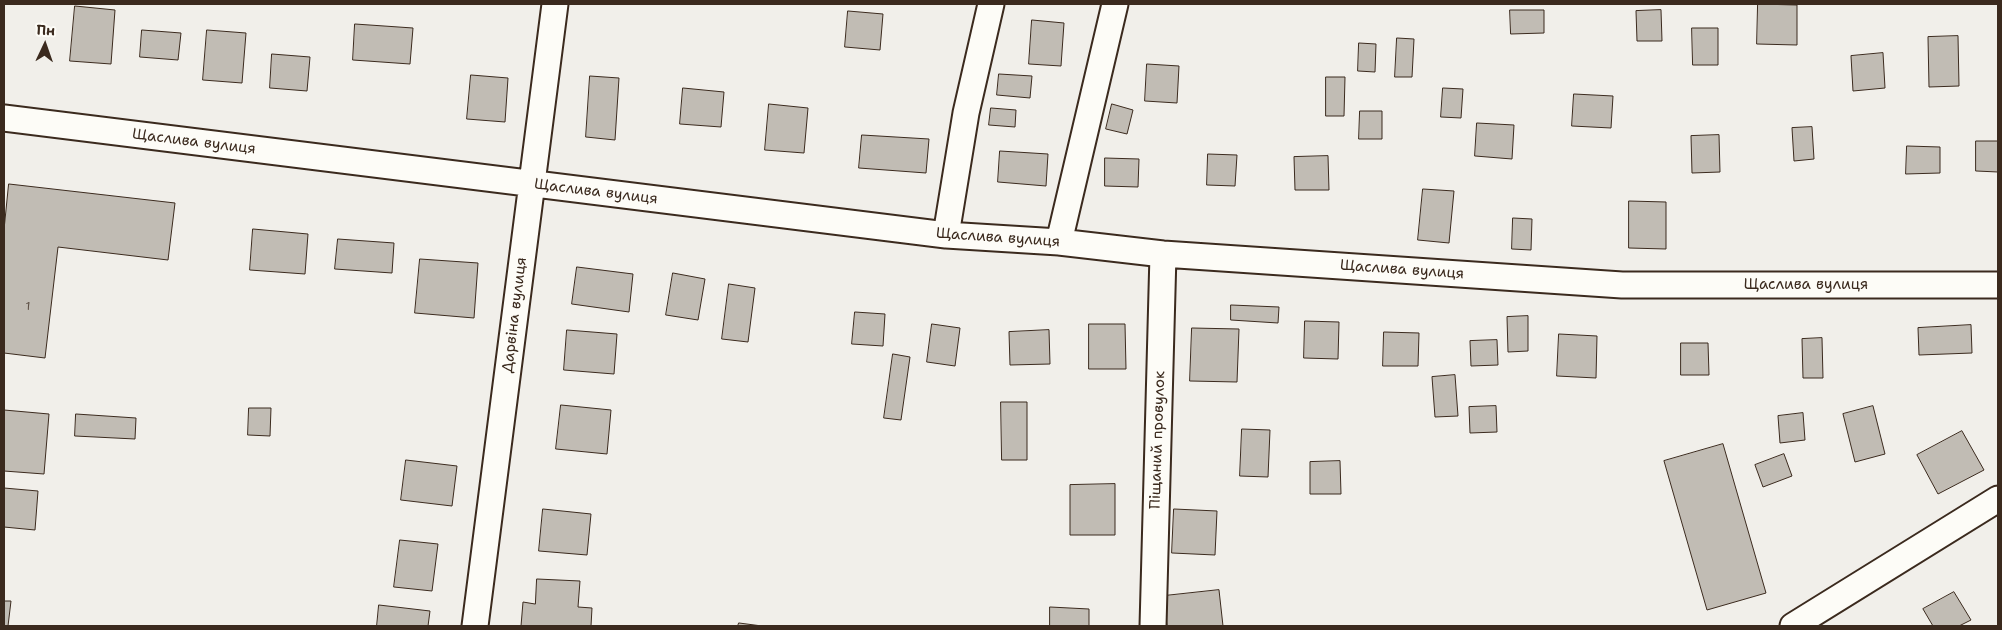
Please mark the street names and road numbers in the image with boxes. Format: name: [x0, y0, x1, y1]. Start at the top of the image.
street label: Щаслива вулиця: [131, 125, 257, 159]
street label: Щаслива вулиця: [533, 175, 659, 209]
street label: Щаслива вулиця: [935, 225, 1061, 251]
street label: Дарвіна вулиця: [499, 256, 531, 374]
street label: Щаслива вулиця: [1339, 257, 1465, 283]
street label: Щаслива вулиця: [1744, 276, 1868, 294]
street label: Піщаний провулок: [1147, 371, 1169, 509]

